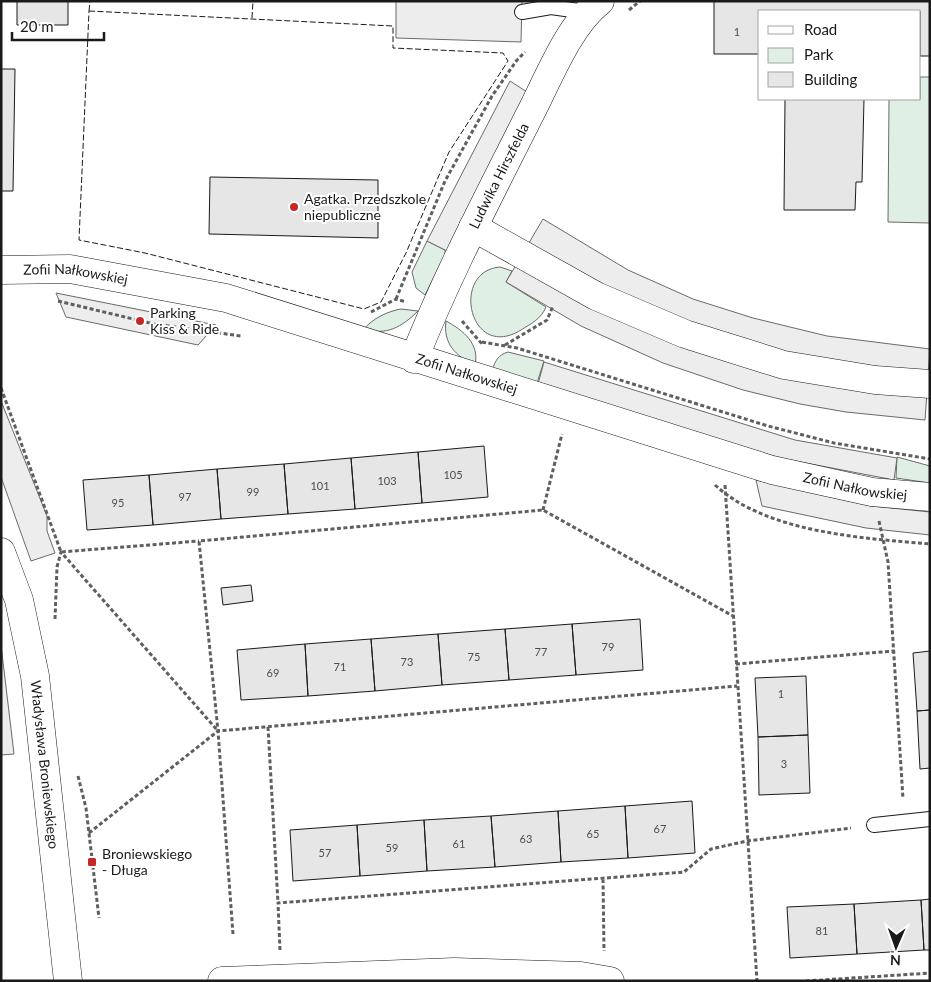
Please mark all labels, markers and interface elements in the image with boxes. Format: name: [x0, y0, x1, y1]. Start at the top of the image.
scale bar: [12, 10, 105, 42]
legend: [758, 10, 921, 100]
text: 20 m: [20, 17, 54, 35]
text: Road: [804, 20, 837, 38]
house number: 1: [734, 25, 740, 38]
text: Park: [804, 45, 834, 63]
text: Building: [804, 70, 857, 88]
street label: Ludwika Hirszfelda: [465, 120, 532, 231]
place label: Agatka. Przedszkole niepubliczne: [304, 190, 426, 223]
marker: Agatka. Przedszkole niepubliczne: [288, 201, 300, 213]
street label: Zofii Nałkowskiej: [23, 260, 129, 288]
place label: Parking Kiss & Ride: [150, 304, 219, 337]
marker: Parking Kiss & Ride: [134, 315, 146, 327]
street label: Zofii Nałkowskiej: [414, 349, 520, 397]
house number: 105: [443, 468, 463, 481]
street label: Zofii Nałkowskiej: [802, 468, 908, 503]
house number: 103: [377, 474, 397, 487]
house number: 101: [310, 479, 330, 492]
house number: 99: [247, 485, 259, 498]
house number: 97: [179, 490, 191, 503]
house number: 95: [112, 496, 124, 509]
house number: 79: [602, 640, 614, 653]
house number: 77: [535, 645, 547, 658]
house number: 75: [468, 650, 480, 663]
house number: 73: [401, 655, 413, 668]
house number: 71: [334, 660, 346, 673]
house number: 69: [267, 666, 279, 679]
street label: Władysława Broniewskiego: [28, 679, 63, 850]
house number: 1: [778, 687, 784, 700]
house number: 3: [781, 757, 787, 770]
house number: 67: [654, 822, 666, 835]
house number: 65: [587, 827, 599, 840]
house number: 63: [520, 832, 532, 845]
house number: 61: [453, 837, 465, 850]
house number: 59: [386, 841, 398, 854]
place label: Broniewskiego - Długa: [102, 845, 192, 878]
house number: 57: [319, 846, 331, 859]
marker: Broniewskiego - Długa: [86, 856, 98, 868]
north arrow: [871, 922, 921, 972]
house number: 81: [816, 924, 828, 937]
text: N: [890, 952, 901, 969]

